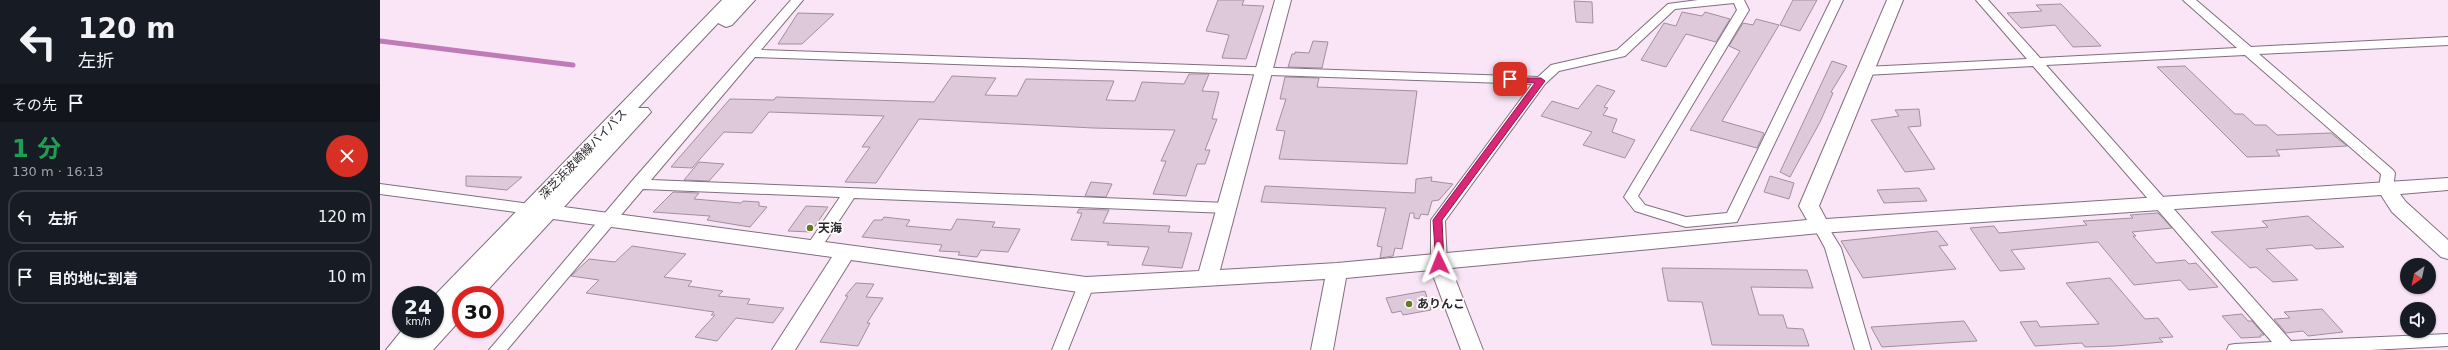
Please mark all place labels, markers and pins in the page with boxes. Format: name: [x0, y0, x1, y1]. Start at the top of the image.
pin: [1493, 62, 1527, 96]
place label: 天海: [818, 221, 842, 235]
marker: 天海: [805, 223, 815, 233]
place label: ありんこ: [1417, 297, 1465, 311]
marker: ありんこ: [1404, 299, 1414, 309]

